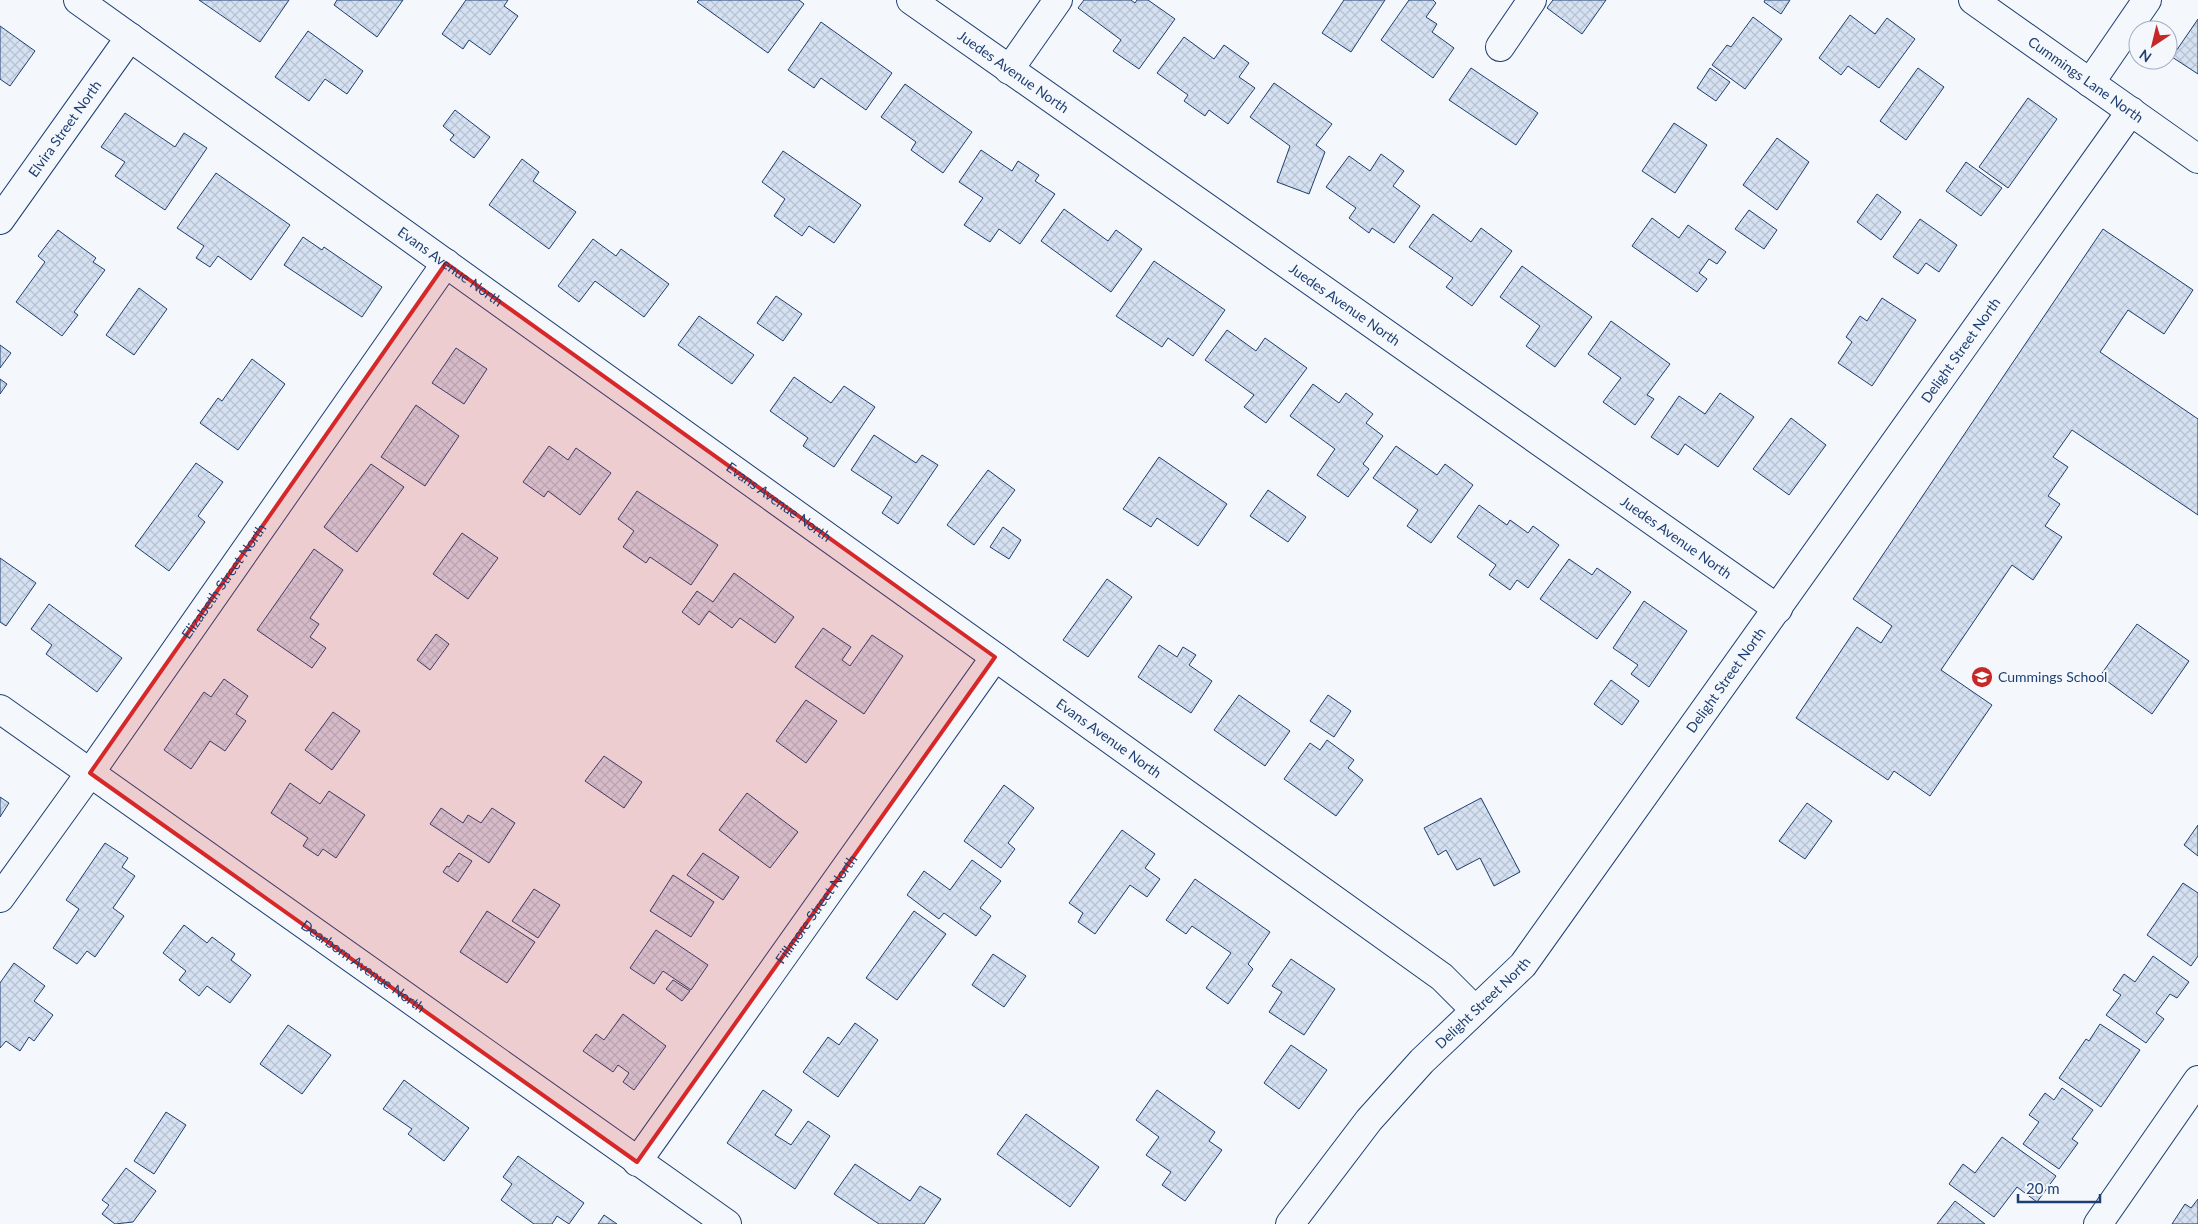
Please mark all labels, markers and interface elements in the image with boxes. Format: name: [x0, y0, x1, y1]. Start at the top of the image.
north arrow: [2128, 20, 2178, 70]
street label: Juedes Avenue North: [955, 27, 1072, 116]
street label: Cummings Lane North: [2024, 33, 2146, 125]
street label: Elvira Street North: [24, 77, 105, 180]
street label: Evans Avenue North: [395, 223, 506, 310]
street label: Juedes Avenue North: [1286, 259, 1404, 349]
street label: Delight Street North: [1917, 294, 2004, 406]
street label: Evans Avenue North: [723, 458, 835, 545]
street label: Juedes Avenue North: [1618, 492, 1735, 582]
street label: Elizabeth Street North: [177, 520, 270, 642]
street label: Delight Street North: [1682, 624, 1769, 736]
school or university icon: Cummings School: [1970, 665, 1994, 689]
place label: Cummings School: [1998, 668, 2107, 685]
street label: Evans Avenue North: [1053, 695, 1165, 781]
street label: Fillmore Street North: [771, 851, 860, 967]
street label: Dearborn Avenue North: [298, 916, 429, 1016]
street label: Delight Street North: [1431, 954, 1534, 1052]
scale bar: [2018, 1172, 2100, 1204]
text: 20 m: [2026, 1179, 2060, 1197]

